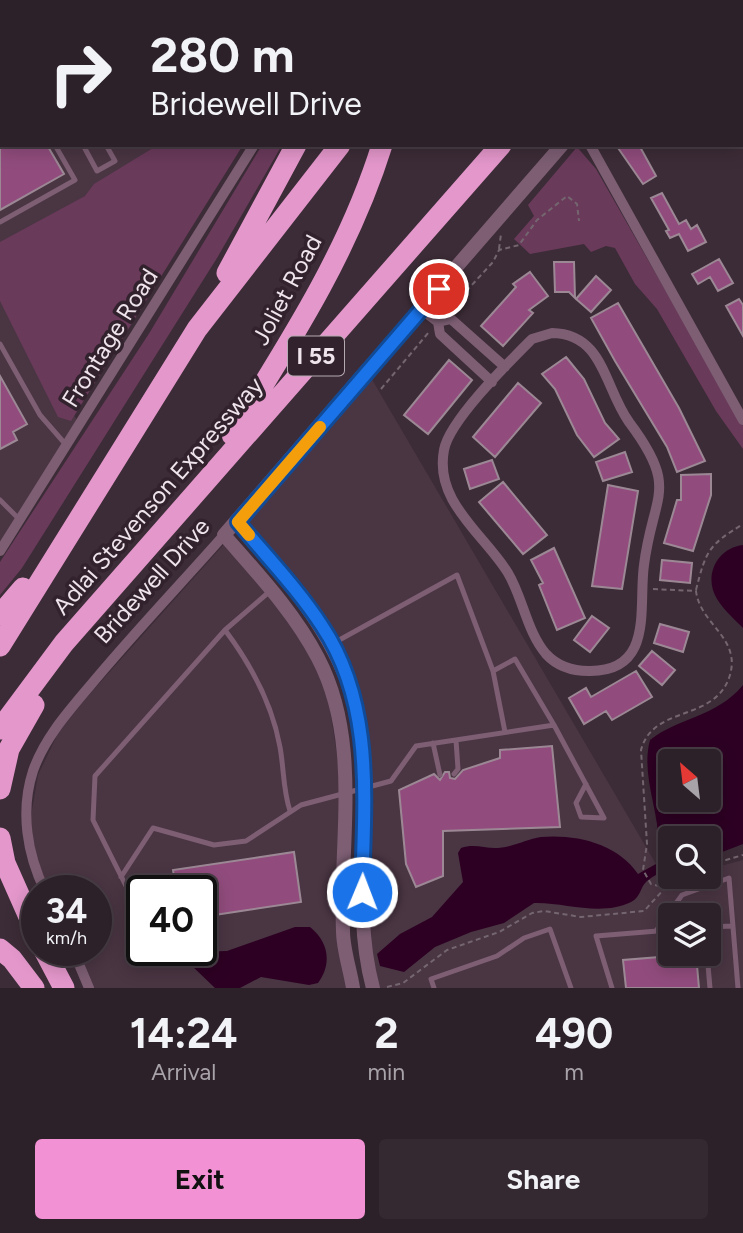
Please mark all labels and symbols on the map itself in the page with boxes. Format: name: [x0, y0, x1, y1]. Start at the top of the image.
street label: Joliet Road: [245, 230, 328, 350]
pin: [409, 259, 469, 319]
street label: Frontage Road: [55, 263, 164, 412]
road number: I 55: [288, 336, 344, 376]
street label: Adlai Stevenson Expressway: [46, 371, 269, 620]
street label: Bridewell Drive: [88, 512, 216, 649]
north arrow: [658, 749, 721, 812]
position arrow: [325, 855, 399, 929]
speed limit sign: 40: [126, 875, 217, 966]

